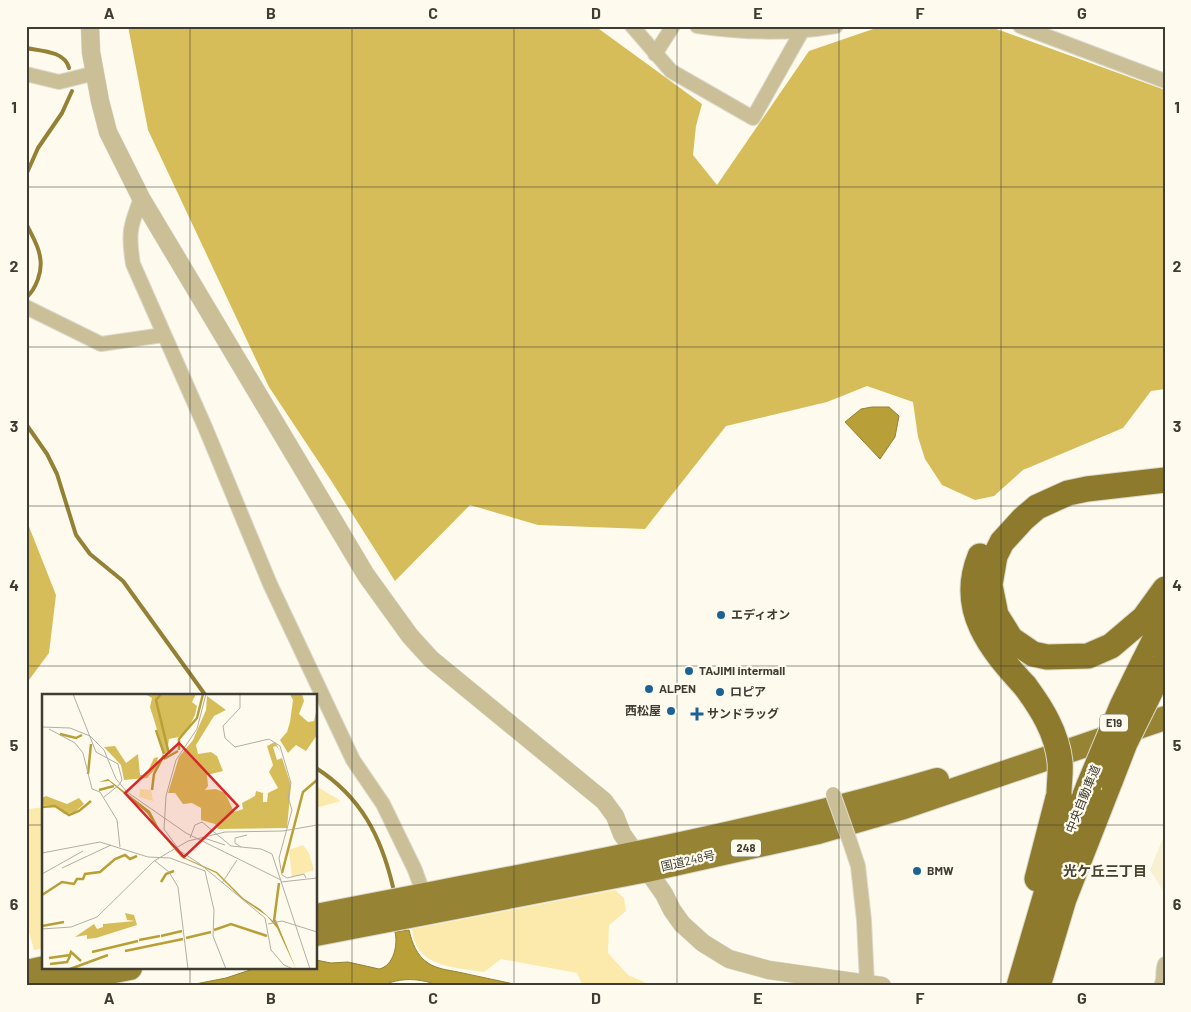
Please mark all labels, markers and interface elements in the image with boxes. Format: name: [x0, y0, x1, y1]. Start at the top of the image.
text: A: [104, 3, 115, 22]
text: B: [266, 3, 276, 22]
text: C: [428, 3, 438, 22]
text: D: [591, 3, 601, 22]
text: E: [753, 3, 763, 22]
text: F: [916, 3, 925, 22]
text: G: [1077, 3, 1087, 22]
text: 1: [11, 97, 17, 116]
text: 1: [1174, 97, 1180, 116]
text: 2: [10, 256, 19, 275]
text: 2: [1173, 256, 1182, 275]
text: 3: [10, 416, 18, 435]
text: 3: [1173, 416, 1181, 435]
text: 4: [9, 575, 19, 594]
text: 4: [1172, 575, 1182, 594]
place label: エディオン: [731, 607, 790, 621]
marker: エディオン: [715, 609, 727, 621]
place label: TAJIMI intermall: [699, 663, 785, 677]
marker: TAJIMI intermall: [683, 665, 695, 677]
place label: ALPEN: [659, 681, 696, 695]
marker: ALPEN: [643, 683, 655, 695]
place label: ロピア: [730, 684, 766, 698]
marker: ロピア: [714, 686, 726, 698]
inset map: [42, 694, 318, 970]
place label: 西松屋: [625, 703, 661, 717]
marker: 西松屋: [665, 705, 677, 717]
place label: サンドラッグ: [707, 706, 779, 720]
marker: サンドラッグ: [691, 708, 703, 720]
road number: E19: [1100, 714, 1128, 731]
text: 5: [10, 735, 19, 754]
text: 5: [1173, 735, 1182, 754]
street label: 中央自動車道: [1062, 763, 1102, 835]
road number: 248: [731, 840, 761, 856]
street label: 国道248号: [659, 847, 716, 873]
district label: 光ケ丘三丁目: [1063, 862, 1147, 879]
place label: BMW: [927, 863, 954, 877]
marker: BMW: [911, 865, 923, 877]
text: 6: [10, 894, 19, 913]
text: 6: [1173, 894, 1182, 913]
text: A: [104, 988, 115, 1007]
text: B: [266, 988, 276, 1007]
text: C: [428, 988, 438, 1007]
text: D: [591, 988, 601, 1007]
text: E: [753, 988, 763, 1007]
text: F: [916, 988, 925, 1007]
text: G: [1077, 988, 1087, 1007]

